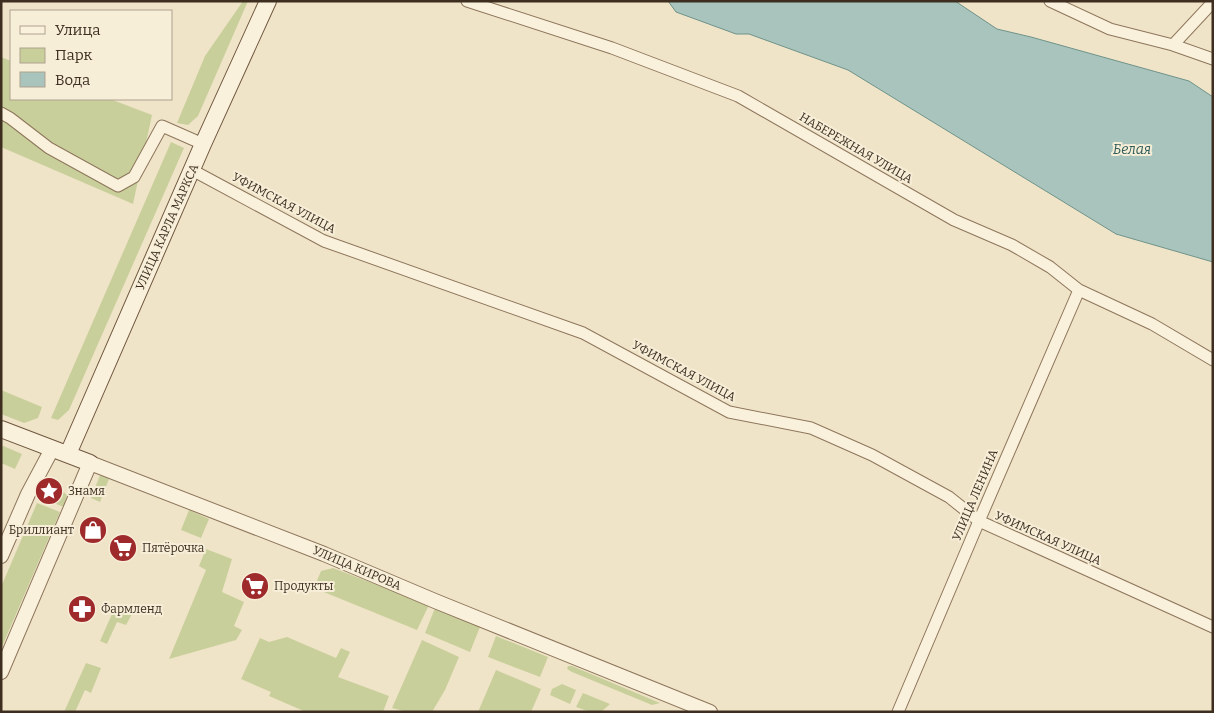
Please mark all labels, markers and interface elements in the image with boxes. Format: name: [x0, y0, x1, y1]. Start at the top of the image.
legend: [10, 10, 172, 100]
text: Улица: [55, 21, 101, 39]
text: Парк: [55, 46, 93, 64]
text: Вода: [55, 71, 90, 89]
street label: НАБЕРЕЖНАЯ УЛИЦА: [797, 110, 916, 186]
water label: Белая: [1113, 141, 1151, 158]
street label: УЛИЦА КАРЛА МАРКСА: [133, 161, 201, 292]
street label: УФИМСКАЯ УЛИЦА: [230, 170, 339, 236]
street label: УФИМСКАЯ УЛИЦА: [630, 338, 739, 404]
street label: УЛИЦА ЛЕНИНА: [949, 447, 1001, 543]
place icon: Знамя: [34, 476, 64, 506]
place label: Знамя: [68, 484, 105, 498]
street label: УФИМСКАЯ УЛИЦА: [993, 508, 1104, 568]
shop icon: Бриллиант: [78, 515, 108, 545]
place label: Бриллиант: [9, 523, 74, 537]
supermarket icon: Пятёрочка: [108, 533, 138, 563]
place label: Пятёрочка: [142, 541, 205, 555]
street label: УЛИЦА КИРОВА: [311, 543, 404, 593]
supermarket icon: Продукты: [240, 571, 270, 601]
place label: Продукты: [274, 579, 334, 593]
pharmacy icon: Фармленд: [67, 594, 97, 624]
place label: Фармленд: [101, 602, 162, 616]

